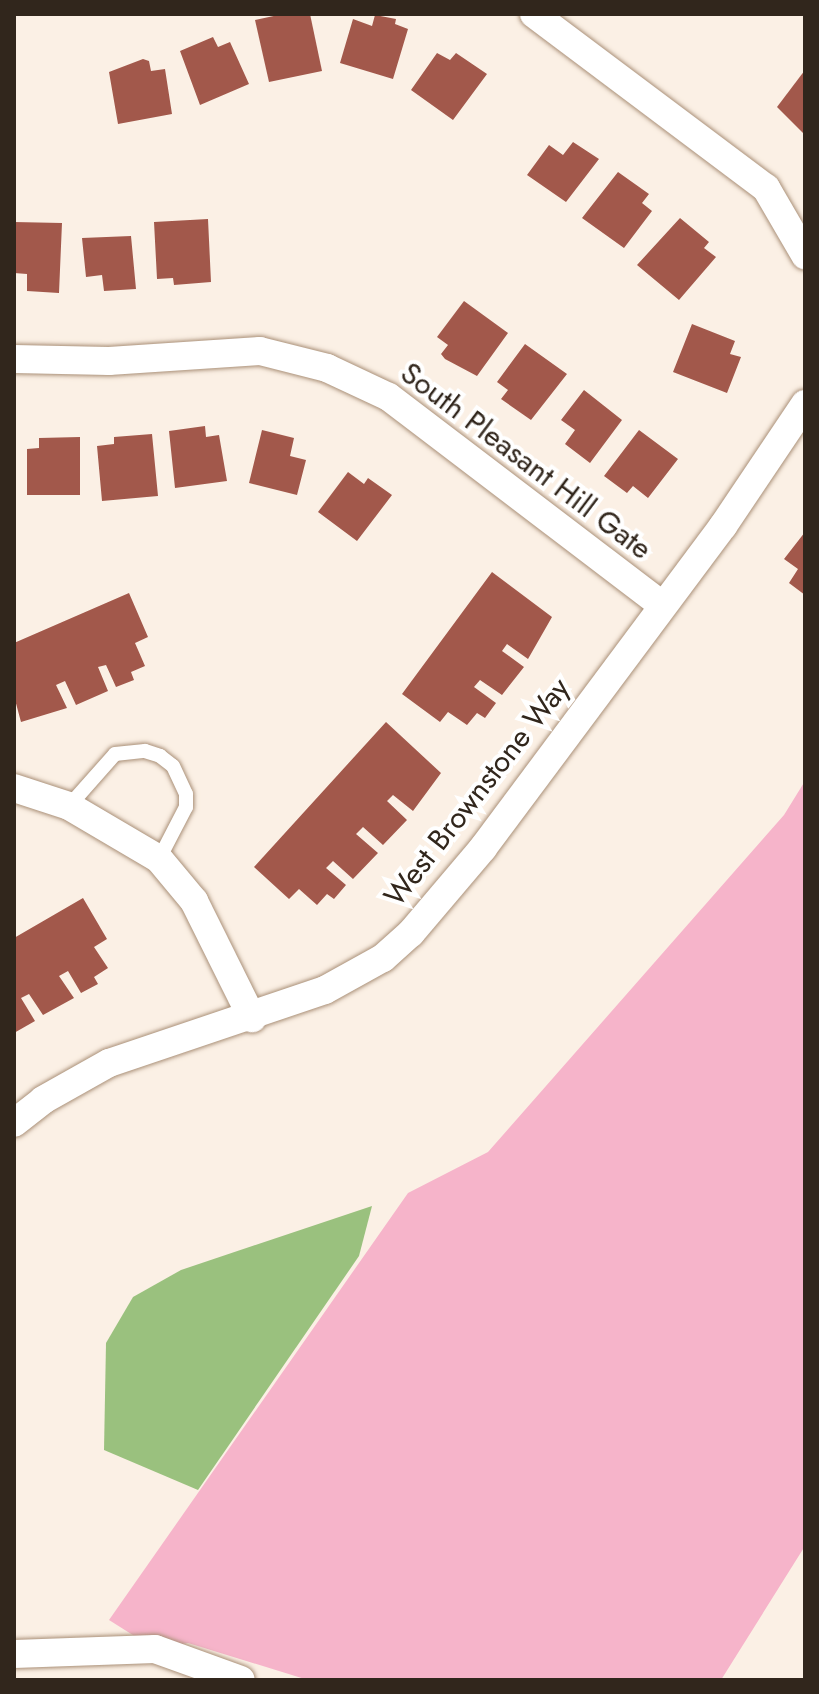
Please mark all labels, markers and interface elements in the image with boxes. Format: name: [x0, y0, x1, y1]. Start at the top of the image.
street label: South Pleasant Hill Gate: [394, 355, 658, 567]
street label: West Brownstone Way: [377, 671, 577, 913]

